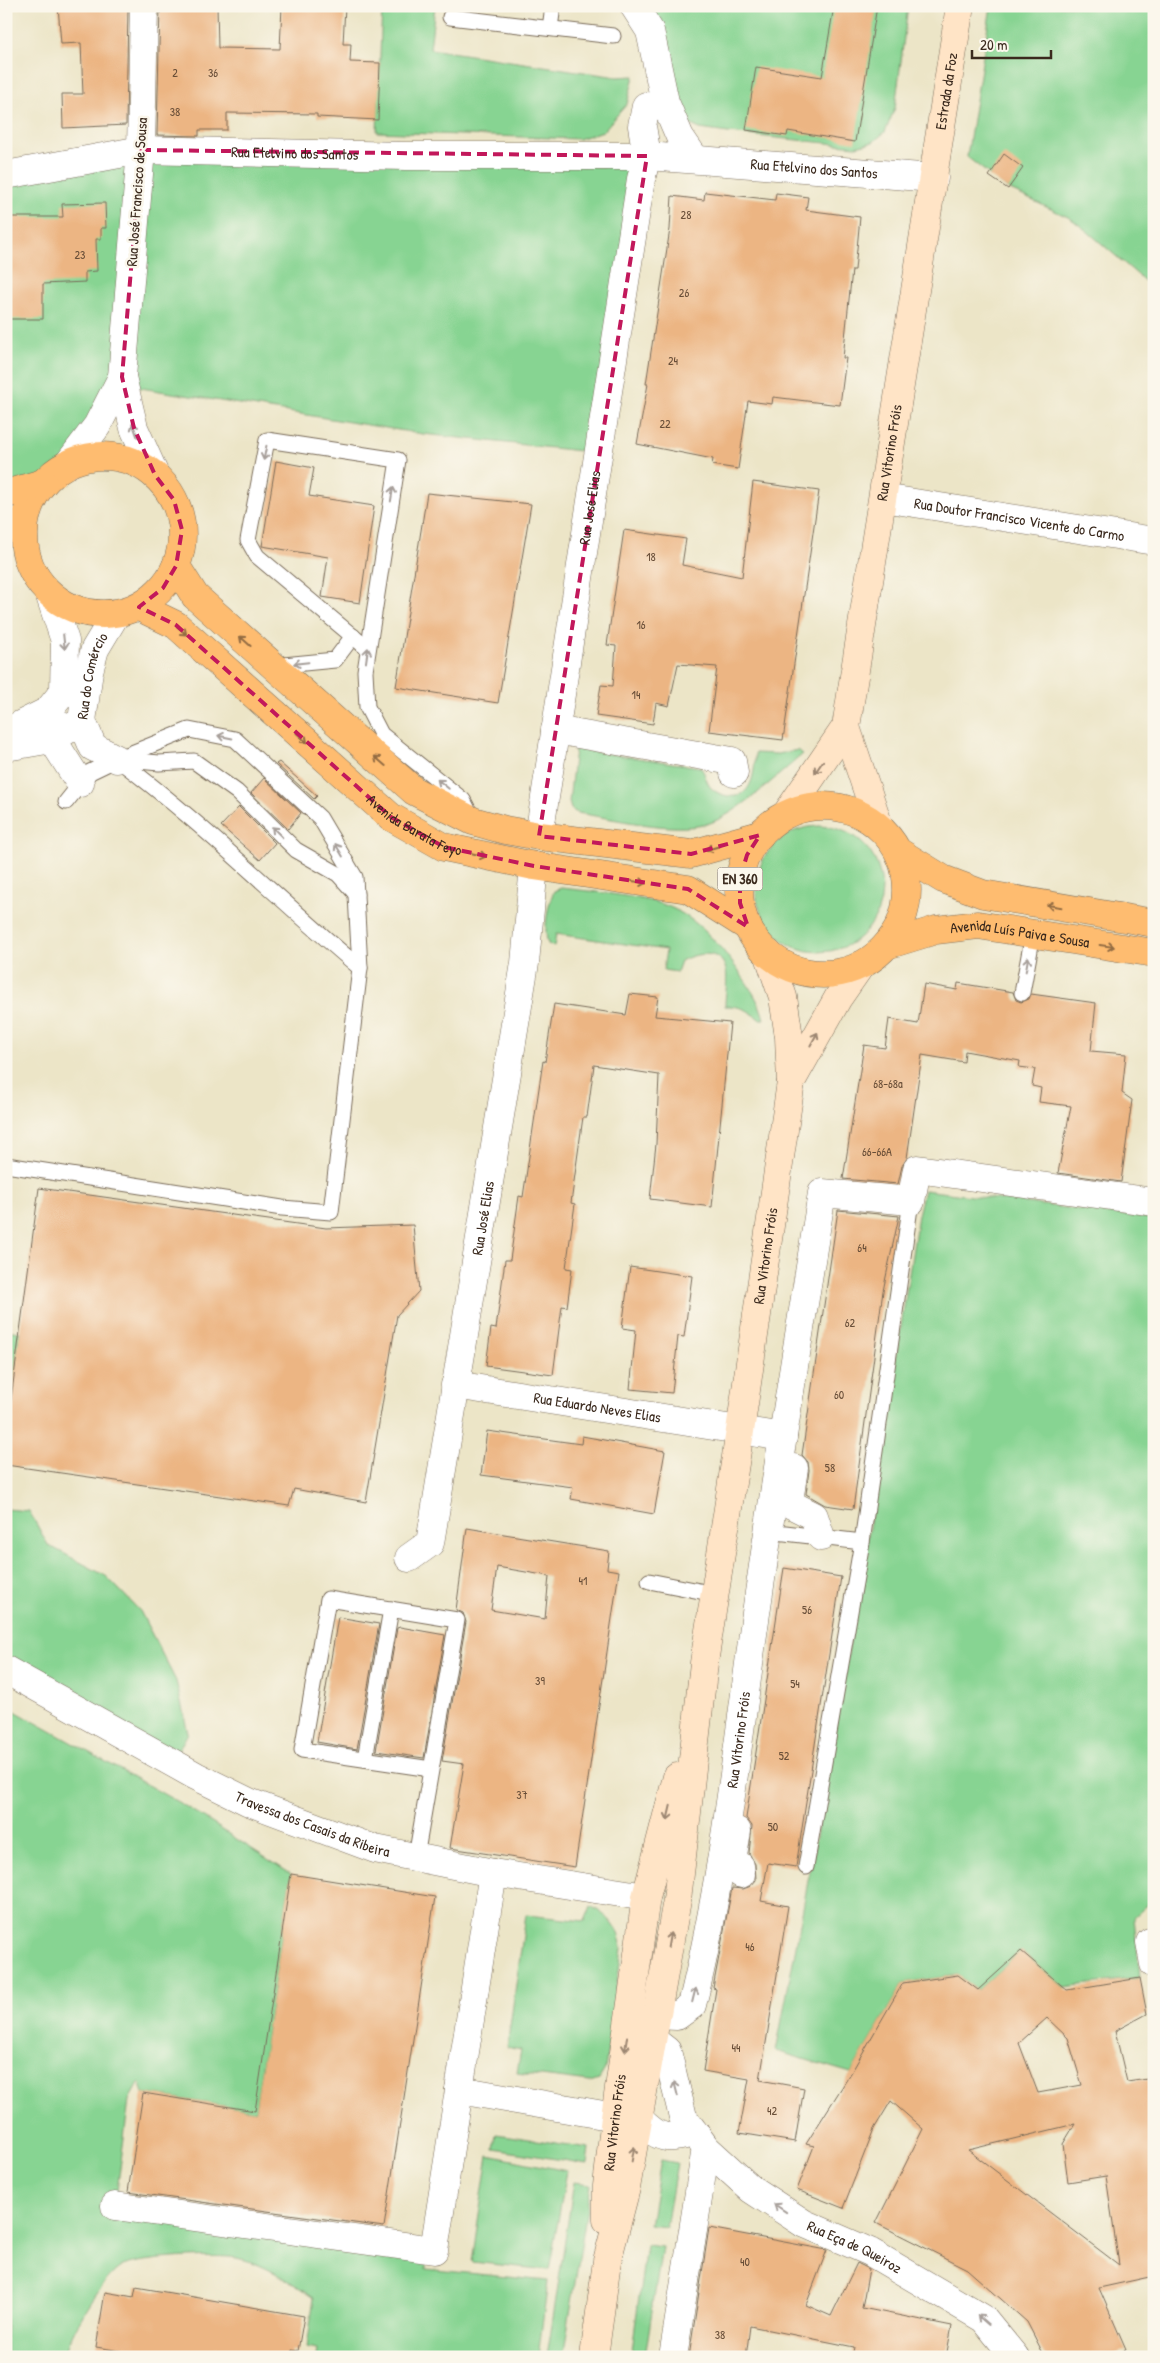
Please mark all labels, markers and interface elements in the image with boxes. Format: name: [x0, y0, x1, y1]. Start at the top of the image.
scale bar: [972, 28, 1051, 60]
text: 20 m: [980, 34, 1007, 55]
street label: Estrada da Foz: [930, 50, 963, 131]
house number: 2: [172, 64, 178, 81]
house number: 36: [208, 64, 218, 81]
house number: 38: [170, 103, 180, 120]
street label: Rua José Francisco de Sousa: [121, 117, 152, 267]
street label: Rua Etelvino dos Santos: [231, 141, 359, 165]
street label: Rua Etelvino dos Santos: [750, 153, 879, 184]
house number: 28: [681, 206, 691, 223]
house number: 23: [75, 246, 86, 263]
house number: 26: [679, 284, 689, 301]
house number: 24: [668, 352, 679, 369]
street label: Rua Vitorino Fróis: [871, 403, 907, 502]
house number: 22: [659, 415, 671, 432]
one-way arrow: [130, 423, 139, 438]
one-way arrow: [259, 445, 269, 461]
street label: Rua José Elias: [573, 469, 606, 546]
one-way arrow: [388, 487, 398, 503]
street label: Rua Doutor Francisco Vicente do Carmo: [913, 492, 1126, 546]
house number: 18: [646, 548, 656, 565]
house number: 16: [636, 616, 646, 633]
one-way arrow: [175, 624, 188, 636]
street label: Rua do Comércio: [71, 628, 113, 721]
one-way arrow: [59, 634, 69, 650]
one-way arrow: [239, 636, 252, 647]
one-way arrow: [363, 647, 373, 663]
one-way arrow: [294, 658, 310, 668]
house number: 14: [632, 686, 641, 703]
one-way arrow: [218, 732, 234, 741]
one-way arrow: [296, 732, 309, 744]
one-way arrow: [373, 755, 386, 767]
one-way arrow: [814, 760, 824, 774]
one-way arrow: [436, 779, 449, 790]
street label: Avenida Barata Feyo: [362, 789, 464, 860]
one-way arrow: [271, 826, 284, 838]
one-way arrow: [333, 843, 343, 857]
one-way arrow: [705, 844, 721, 854]
one-way arrow: [470, 851, 486, 860]
road number: EN 360: [718, 868, 762, 891]
one-way arrow: [630, 877, 646, 887]
one-way arrow: [1046, 901, 1062, 911]
street label: Avenida Luís Paiva e Sousa: [949, 914, 1091, 953]
one-way arrow: [1098, 941, 1114, 951]
one-way arrow: [1022, 956, 1032, 972]
one-way arrow: [809, 1032, 819, 1047]
house number: 68-68a: [873, 1075, 903, 1092]
house number: 66-66A: [862, 1143, 892, 1160]
street label: Rua José Elias: [466, 1179, 499, 1257]
street label: Rua Vitorino Fróis: [748, 1206, 783, 1306]
house number: 64: [857, 1239, 867, 1256]
house number: 62: [845, 1314, 856, 1331]
house number: 60: [834, 1386, 844, 1403]
street label: Rua Eduardo Neves Elias: [532, 1387, 663, 1428]
house number: 58: [825, 1459, 835, 1476]
house number: 41: [579, 1572, 587, 1589]
house number: 56: [802, 1601, 812, 1618]
house number: 39: [535, 1672, 545, 1689]
house number: 54: [790, 1675, 800, 1692]
street label: Rua Vitorino Fróis: [721, 1690, 755, 1789]
house number: 52: [779, 1747, 790, 1764]
street label: Travessa dos Casais da Ribeira: [232, 1786, 392, 1862]
house number: 37: [516, 1786, 528, 1803]
one-way arrow: [664, 1805, 673, 1821]
house number: 50: [768, 1818, 778, 1835]
one-way arrow: [665, 1932, 675, 1948]
house number: 46: [745, 1938, 755, 1955]
one-way arrow: [690, 1987, 700, 2003]
one-way arrow: [620, 2036, 630, 2052]
house number: 44: [731, 2039, 741, 2056]
street label: Rua Vitorino Fróis: [598, 2073, 631, 2172]
one-way arrow: [671, 2082, 680, 2098]
house number: 42: [767, 2102, 777, 2119]
one-way arrow: [628, 2146, 638, 2162]
one-way arrow: [774, 2203, 788, 2213]
street label: Rua Eça de Queiroz: [804, 2215, 906, 2279]
house number: 40: [740, 2253, 750, 2270]
one-way arrow: [977, 2314, 990, 2326]
house number: 38: [715, 2326, 725, 2343]

